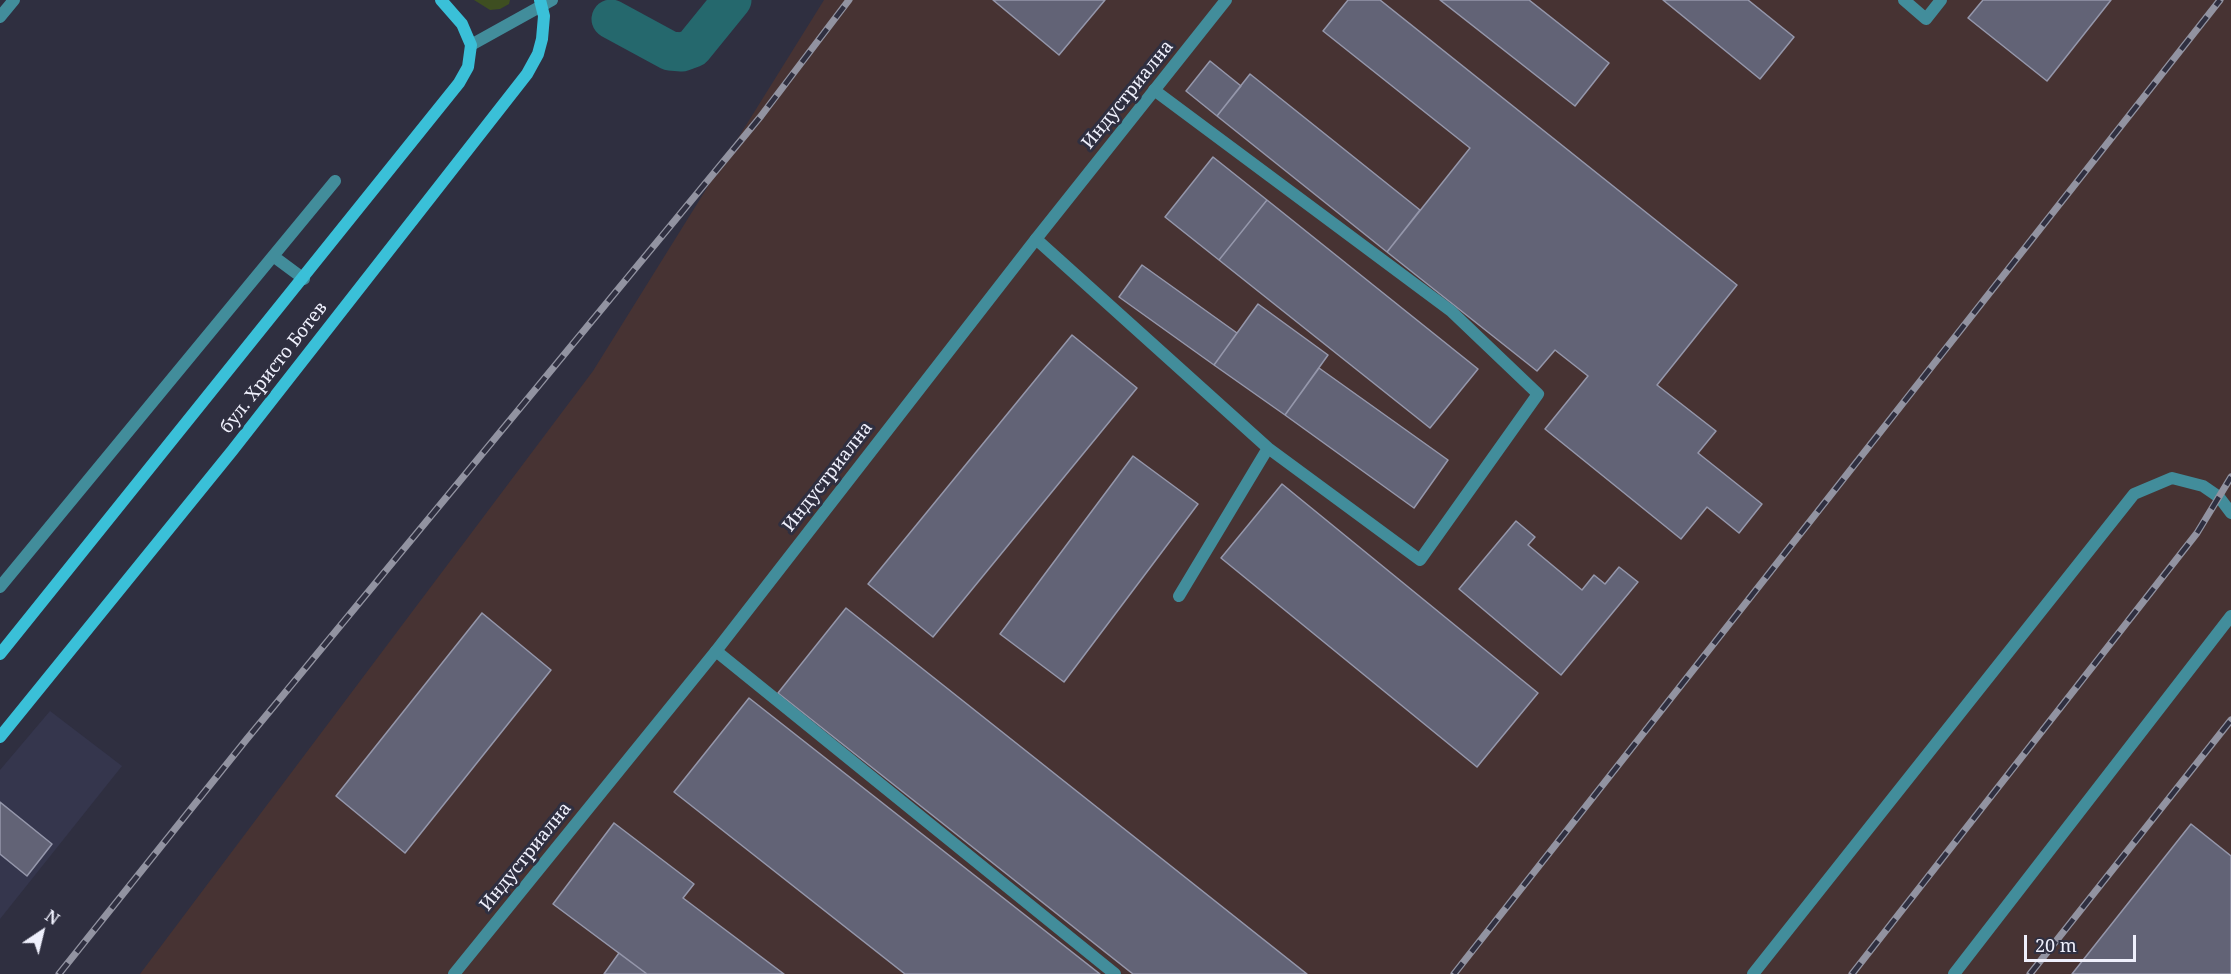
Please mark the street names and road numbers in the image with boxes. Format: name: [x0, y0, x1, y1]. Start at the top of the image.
street label: Индустриална: [1078, 36, 1178, 154]
street label: бул. Христо Ботев: [216, 298, 332, 438]
street label: Индустриална: [778, 418, 878, 536]
street label: Индустриална: [476, 798, 576, 916]

